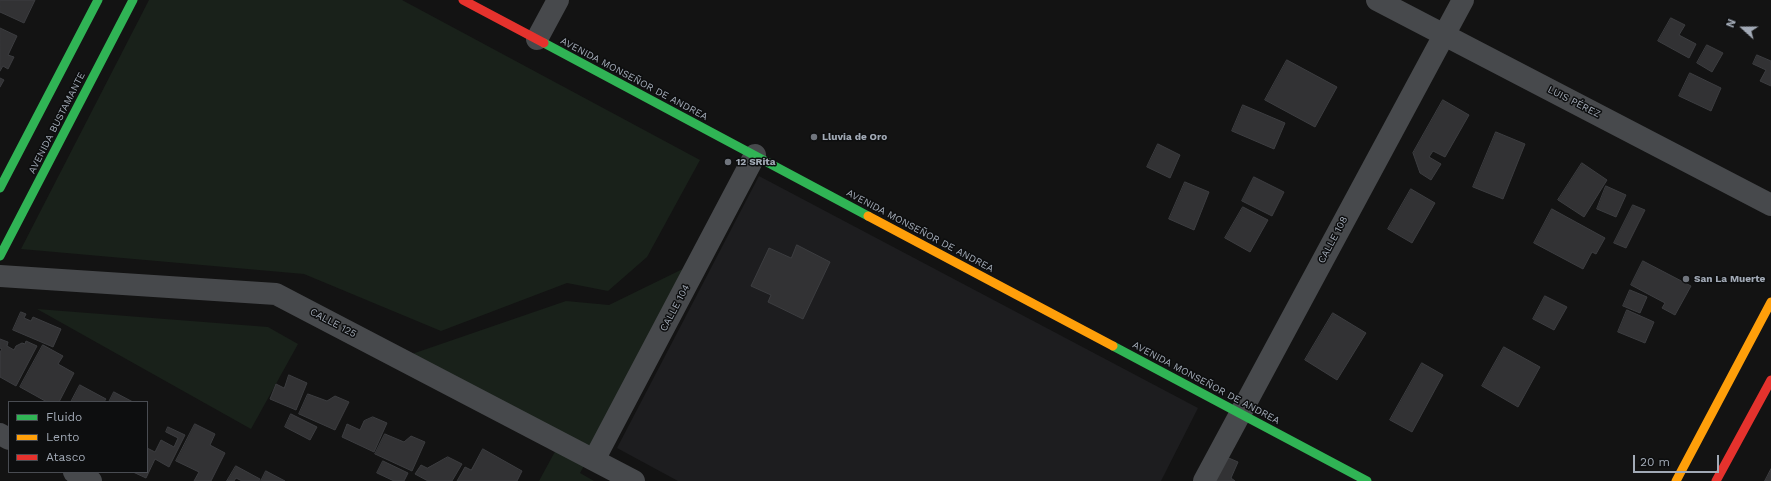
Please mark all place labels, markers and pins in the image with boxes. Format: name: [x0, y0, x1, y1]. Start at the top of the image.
place label: Lluvia de Oro: [822, 131, 887, 143]
marker: Lluvia de Oro: [809, 132, 819, 142]
place label: 12 SRita: [736, 156, 776, 168]
marker: 12 SRita: [723, 157, 733, 167]
place label: San La Muerte: [1694, 273, 1765, 285]
marker: San La Muerte: [1681, 274, 1691, 284]

